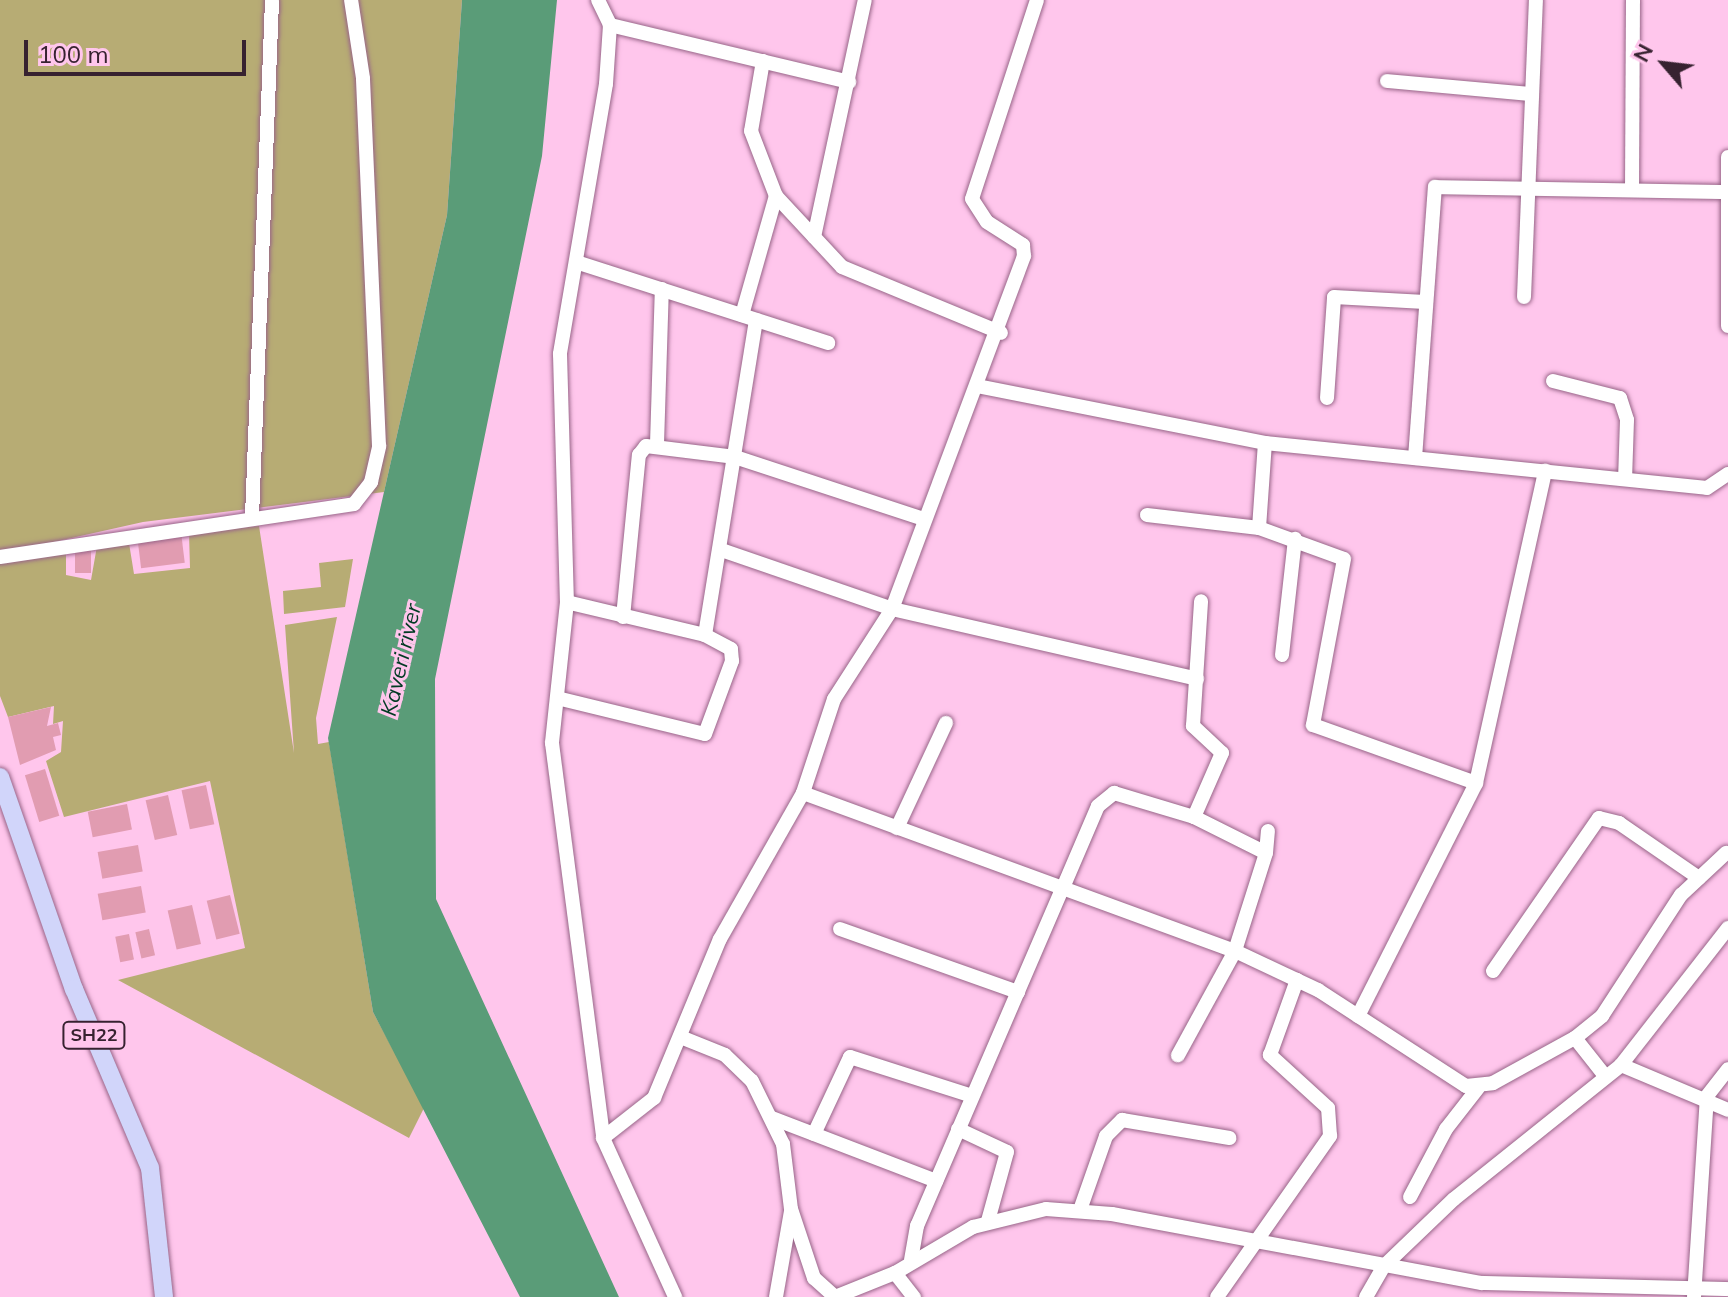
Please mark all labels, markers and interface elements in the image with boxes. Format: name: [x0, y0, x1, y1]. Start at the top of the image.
scale bar: [28, 24, 250, 74]
north arrow: [1624, 24, 1704, 104]
text: 100 m: [38, 39, 109, 69]
text: N: [1627, 39, 1659, 67]
water label: Kaveri river: [375, 601, 427, 719]
road number: SH22: [62, 1021, 126, 1049]

